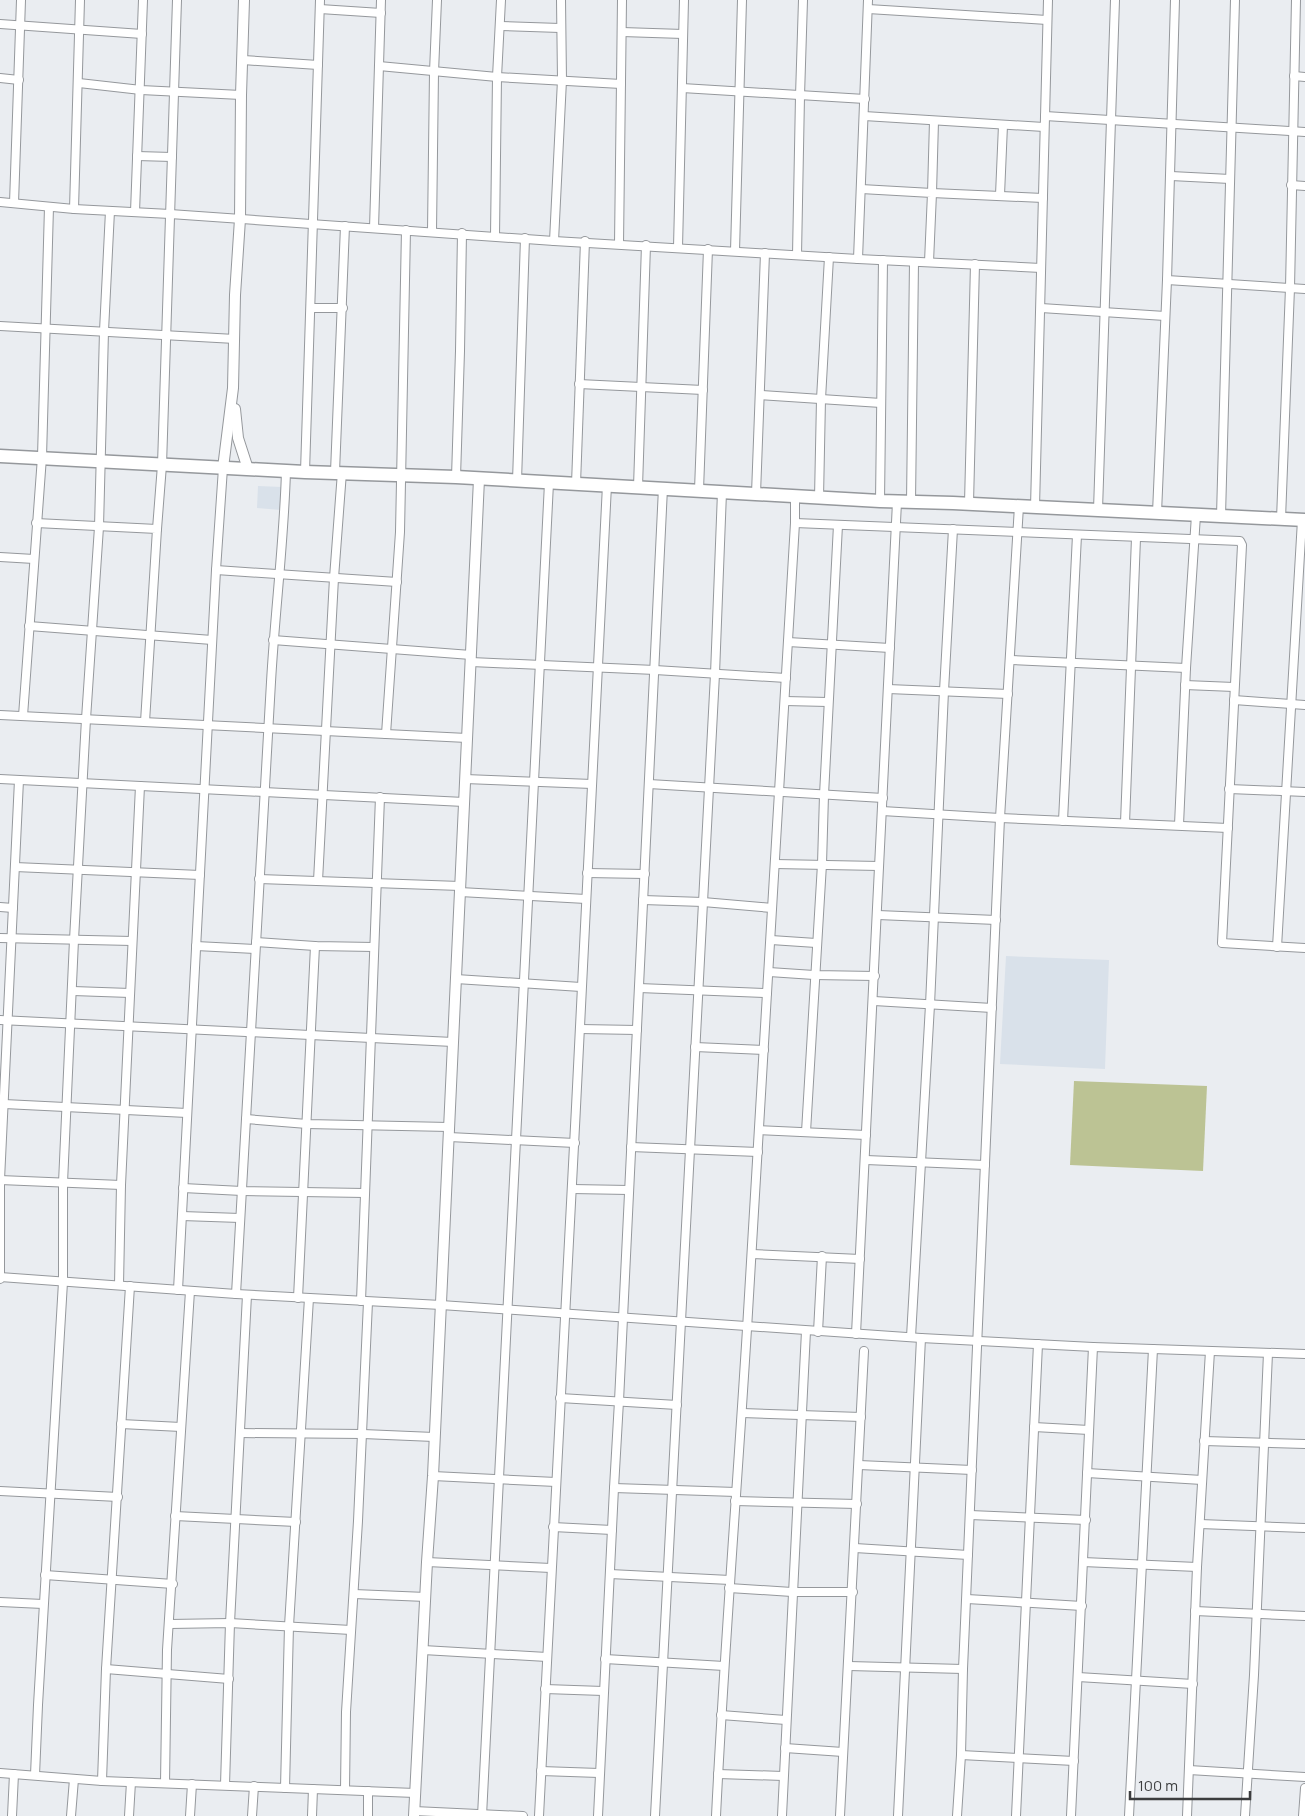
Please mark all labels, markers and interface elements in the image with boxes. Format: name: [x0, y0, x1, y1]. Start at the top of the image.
scale bar: [1130, 1768, 1250, 1800]
text: 100 m: [1138, 1775, 1178, 1796]

